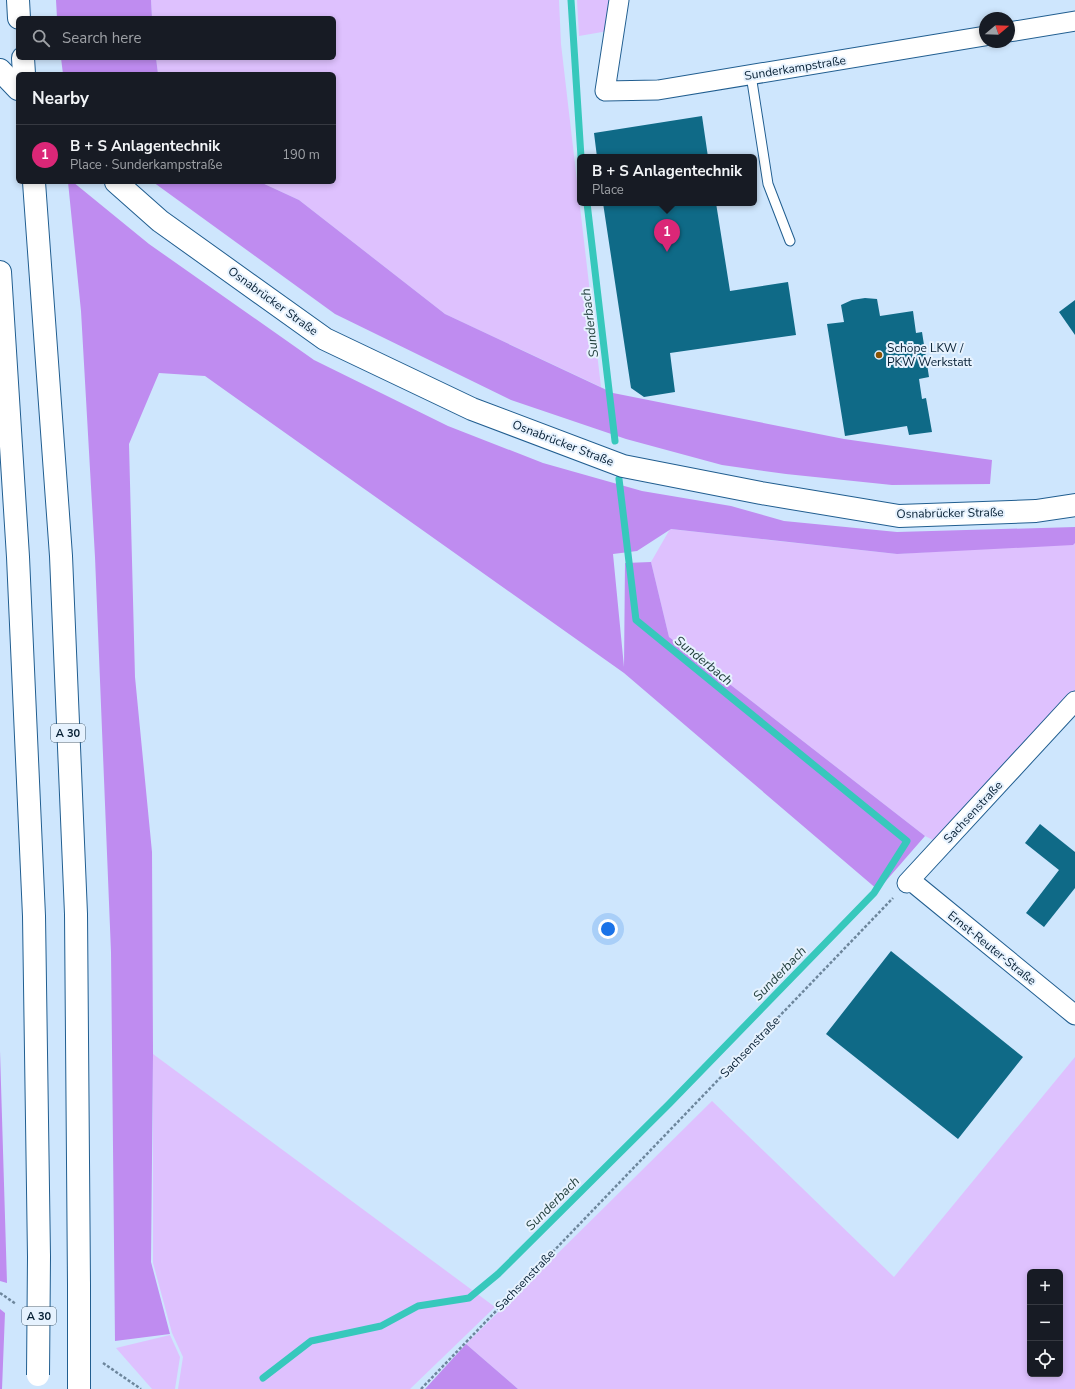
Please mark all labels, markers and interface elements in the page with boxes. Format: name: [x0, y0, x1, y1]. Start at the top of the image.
north arrow: [979, 12, 1015, 48]
search box: [16, 16, 336, 60]
icon: search: [30, 27, 52, 49]
text: Search here: [62, 28, 142, 48]
street label: Sunderkampstraße: [743, 52, 847, 84]
text: Nearby: [32, 87, 89, 110]
text: B + S Anlagentechnik: [70, 136, 220, 156]
text: 1: [41, 146, 49, 164]
text: 190 m: [282, 146, 320, 164]
popup: [577, 154, 757, 206]
text: Place · Sunderkampstraße: [70, 156, 222, 174]
text: B + S Anlagentechnik: [592, 161, 742, 181]
text: Place: [592, 181, 624, 199]
pin: 1: [654, 219, 680, 252]
street label: Osnabrücker Straße: [225, 263, 321, 339]
water label: Sunderbach: [577, 287, 603, 359]
place label: Schöpe LKW / PKW Werkstatt: [887, 340, 973, 370]
marker: Schöpe LKW / PKW Werkstatt: [874, 350, 884, 360]
street label: Osnabrücker Straße: [510, 416, 616, 470]
street label: Osnabrücker Straße: [896, 504, 1004, 522]
water label: Sunderbach: [671, 632, 736, 690]
road number: A 30: [51, 724, 85, 742]
street label: Sachsenstraße: [940, 778, 1006, 846]
street label: Ernst-Reuter-Straße: [944, 907, 1040, 989]
your location: [598, 919, 618, 939]
water label: Sunderbach: [749, 942, 810, 1005]
street label: Sachsenstraße: [717, 1013, 783, 1081]
water label: Sunderbach: [522, 1173, 584, 1235]
street label: Sachsenstraße: [492, 1246, 558, 1314]
map controls: [1027, 1269, 1063, 1377]
button: +: [1027, 1269, 1063, 1305]
button: −: [1027, 1305, 1063, 1341]
road number: A 30: [22, 1307, 56, 1325]
button: locate: [1027, 1341, 1063, 1377]

